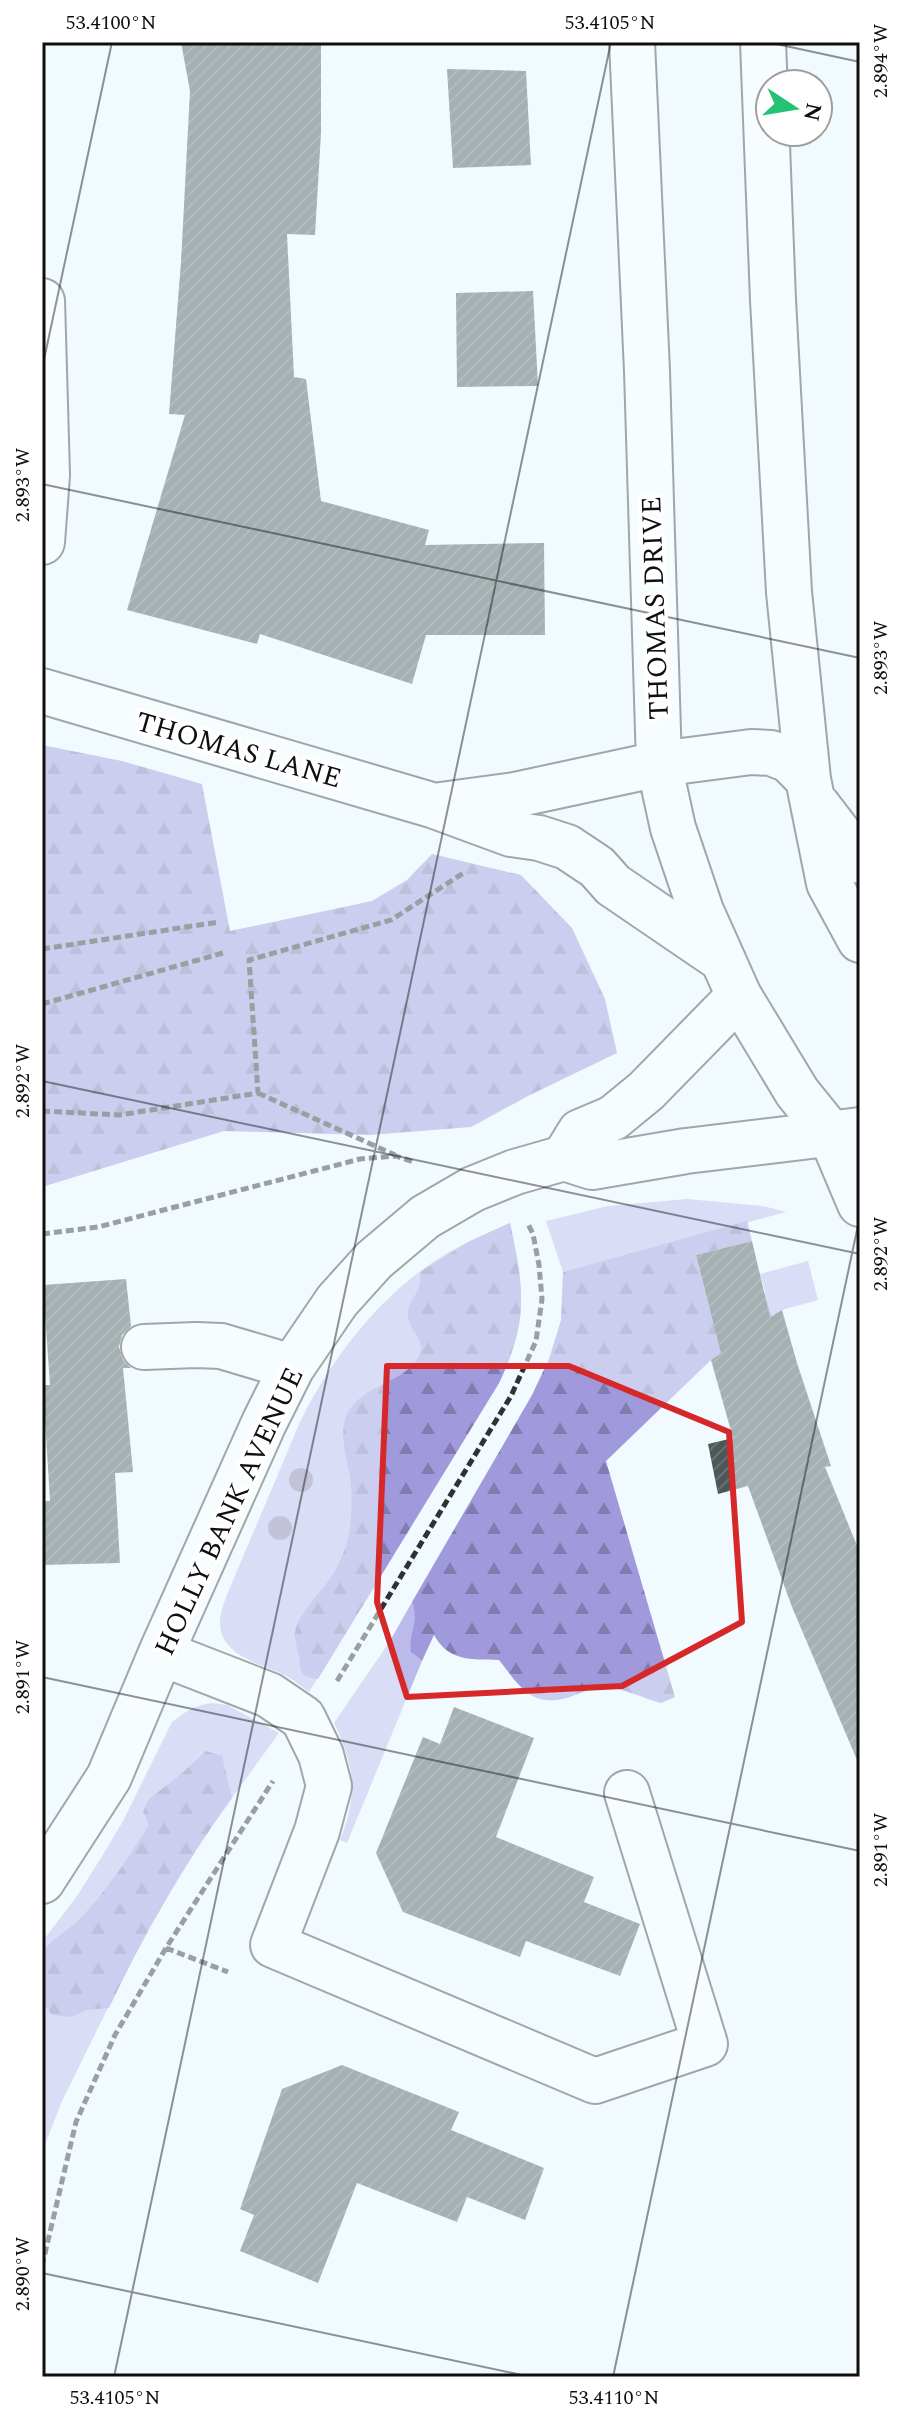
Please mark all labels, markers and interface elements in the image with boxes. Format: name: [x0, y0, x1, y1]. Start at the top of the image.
text: 53.4100°N: [66, 8, 156, 38]
text: 53.4105°N: [565, 8, 655, 38]
text: 2.894°W: [866, 23, 896, 98]
north arrow: [754, 68, 834, 148]
text: N: [794, 100, 830, 124]
text: 2.893°W: [8, 447, 38, 522]
street label: THOMAS DRIVE: [630, 495, 681, 721]
text: 2.893°W: [866, 620, 896, 695]
street label: THOMAS LANE: [131, 701, 347, 800]
text: 2.892°W: [8, 1043, 38, 1118]
text: 2.892°W: [866, 1216, 896, 1291]
street label: HOLLY BANK AVENUE: [144, 1360, 315, 1663]
text: 2.891°W: [8, 1639, 38, 1714]
text: 2.891°W: [866, 1812, 896, 1887]
text: 2.890°W: [8, 2236, 38, 2311]
text: 53.4105°N: [70, 2383, 160, 2413]
text: 53.4110°N: [569, 2383, 659, 2413]

